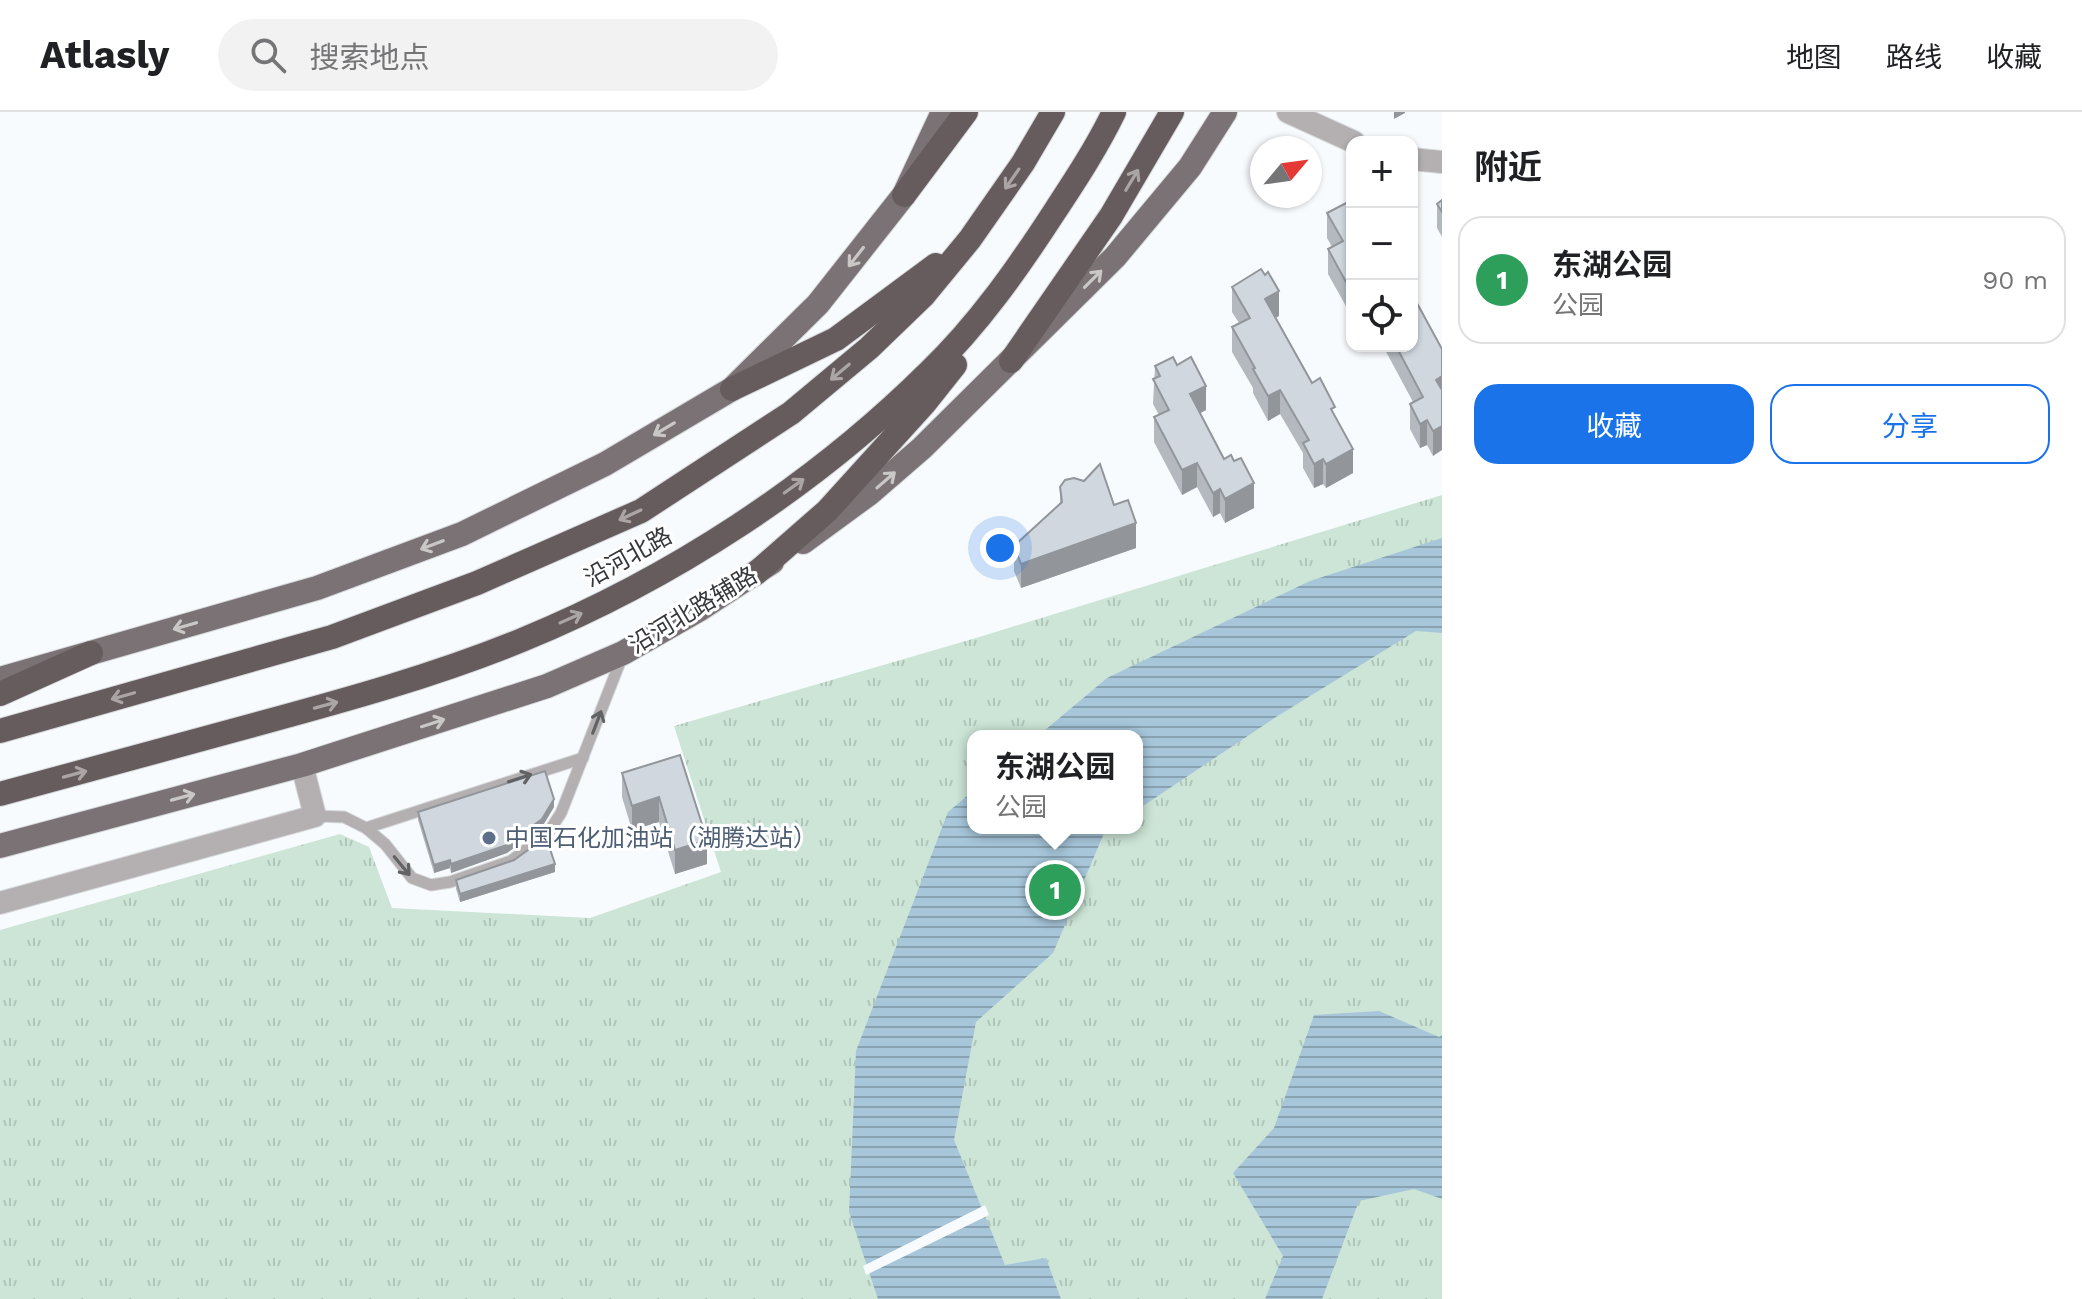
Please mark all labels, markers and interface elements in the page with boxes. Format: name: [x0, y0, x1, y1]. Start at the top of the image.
search box: [218, 19, 778, 91]
text: Atlasly: [40, 33, 170, 77]
icon: search: [246, 33, 290, 77]
text: 搜索地点: [310, 40, 430, 75]
text: 地图: [1786, 41, 1842, 74]
text: 路线: [1886, 41, 1942, 74]
text: 收藏: [1986, 41, 2042, 74]
north arrow: [1250, 136, 1322, 208]
map controls: [1346, 136, 1418, 352]
button: +: [1346, 136, 1418, 208]
text: 附近: [1474, 147, 1542, 187]
one-way arrow: [1004, 167, 1020, 189]
one-way arrow: [1125, 169, 1141, 192]
button: −: [1346, 208, 1418, 280]
one-way arrow: [847, 246, 865, 267]
text: 东湖公园: [1552, 247, 1672, 282]
text: 1: [1496, 265, 1508, 295]
text: 90 m: [1982, 265, 2048, 295]
one-way arrow: [1083, 270, 1102, 289]
button: locate: [1346, 280, 1418, 352]
text: 公园: [1552, 290, 1604, 320]
one-way arrow: [831, 363, 851, 381]
button: 收藏: [1474, 384, 1754, 464]
button: 分享: [1770, 384, 2050, 464]
one-way arrow: [653, 422, 677, 437]
one-way arrow: [876, 471, 896, 489]
one-way arrow: [782, 477, 804, 494]
one-way arrow: [619, 508, 643, 523]
street label: 沿河北路: [579, 521, 677, 593]
your location: [980, 528, 1020, 568]
one-way arrow: [420, 539, 445, 553]
street label: 沿河北路辅路: [624, 561, 762, 659]
one-way arrow: [558, 610, 582, 625]
one-way arrow: [173, 619, 199, 634]
one-way arrow: [110, 690, 136, 705]
one-way arrow: [313, 697, 339, 712]
one-way arrow: [591, 710, 605, 735]
one-way arrow: [420, 715, 445, 730]
popup: [967, 730, 1143, 834]
text: 东湖公园: [995, 749, 1115, 784]
one-way arrow: [62, 765, 88, 780]
one-way arrow: [507, 770, 532, 784]
one-way arrow: [170, 788, 196, 803]
text: 公园: [995, 792, 1047, 822]
place label: 中国石化加油站（湖腾达站）: [505, 824, 817, 852]
marker: 中国石化加油站（湖腾达站）: [480, 829, 498, 847]
one-way arrow: [393, 855, 411, 876]
pin: 1: [1029, 860, 1081, 920]

